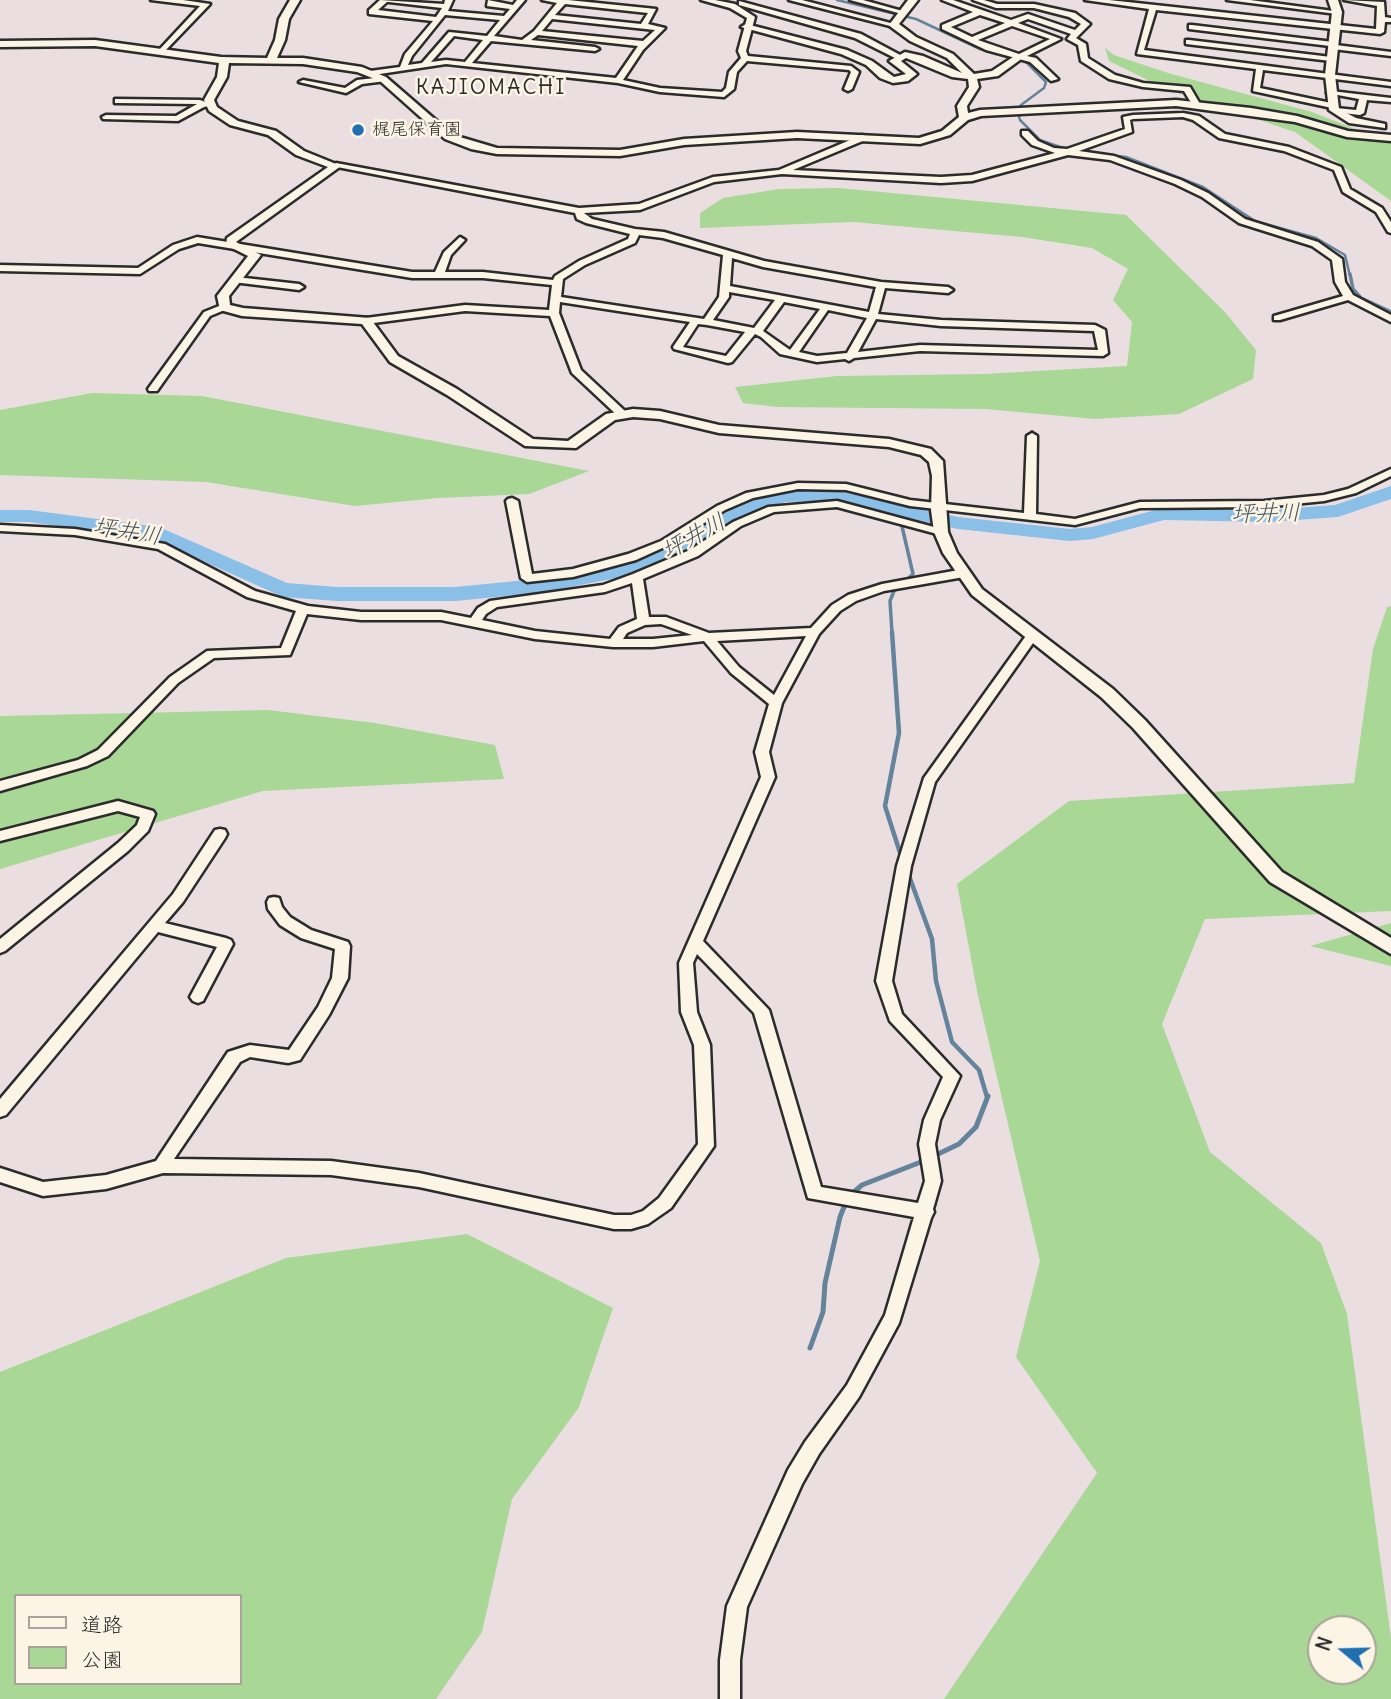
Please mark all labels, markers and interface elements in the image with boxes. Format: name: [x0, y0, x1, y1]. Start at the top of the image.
district label: KAJIOMACHI: [417, 75, 565, 101]
place label: 梶尾保育園: [372, 119, 462, 141]
marker: 梶尾保育園: [350, 122, 366, 138]
water label: 坪井川: [1231, 500, 1301, 528]
water label: 坪井川: [657, 508, 731, 566]
water label: 坪井川: [91, 513, 163, 551]
legend: [14, 1594, 242, 1685]
text: 道路: [81, 1611, 123, 1638]
north arrow: [1307, 1615, 1377, 1685]
text: N: [1311, 1634, 1338, 1654]
text: 公園: [81, 1646, 123, 1673]

